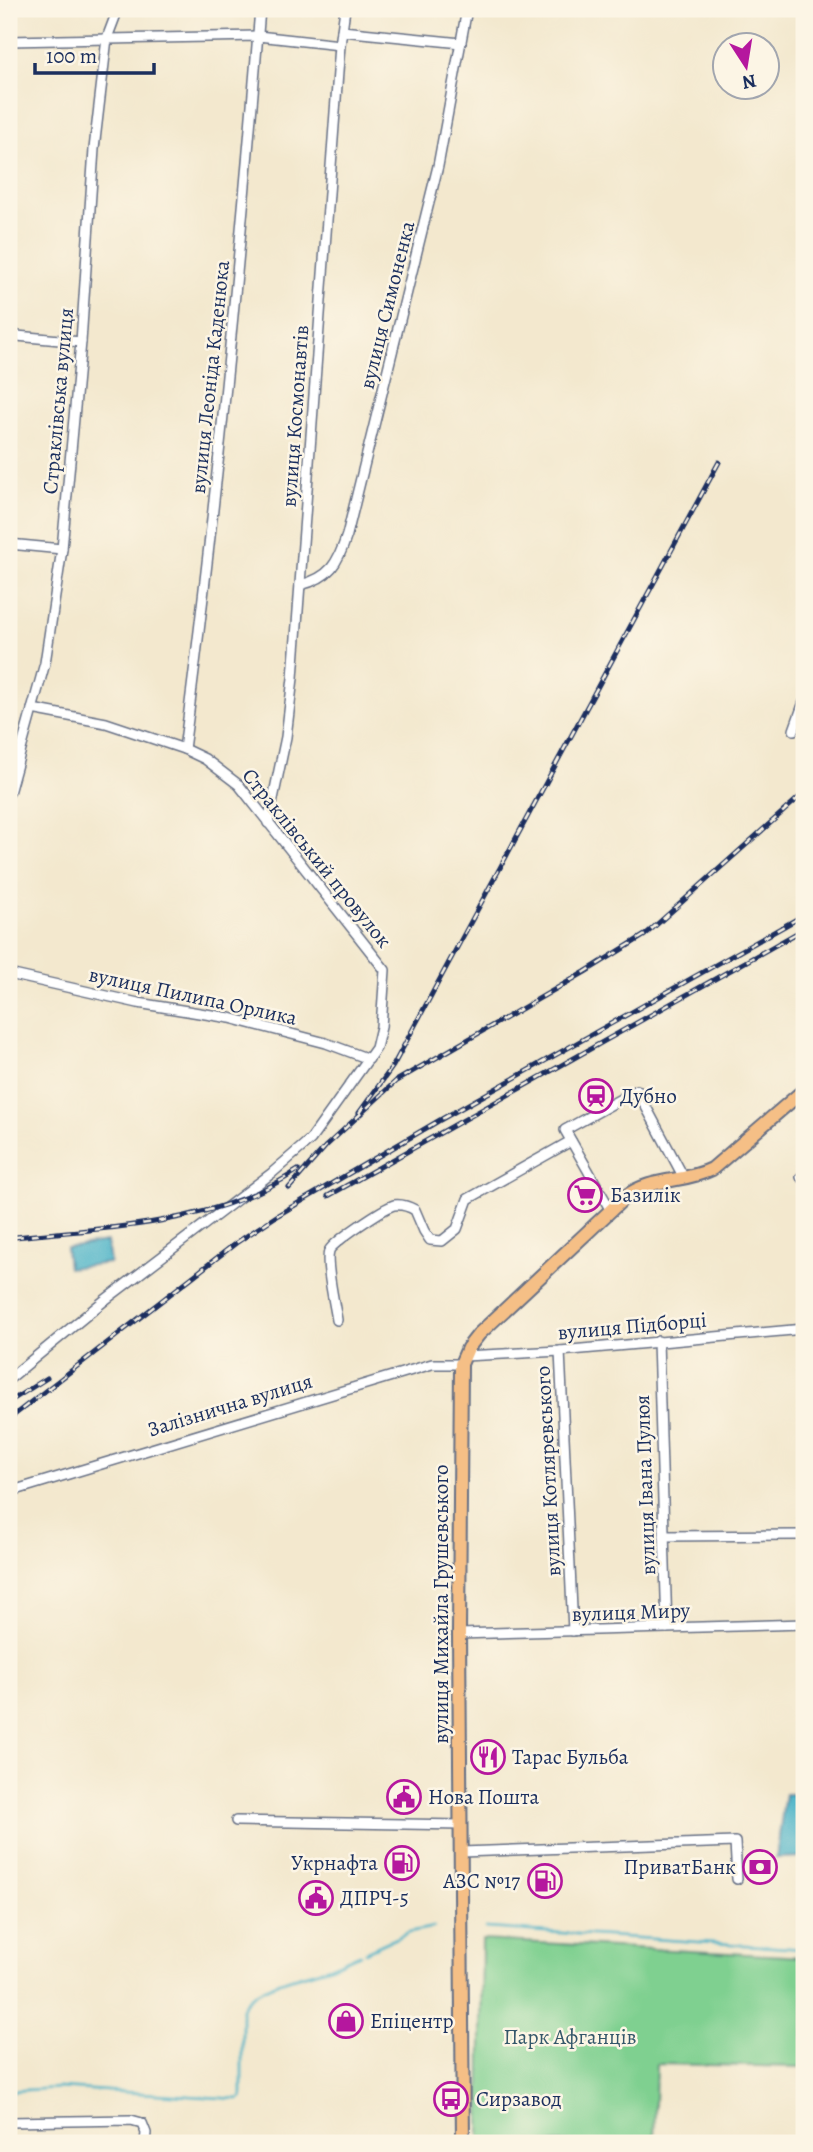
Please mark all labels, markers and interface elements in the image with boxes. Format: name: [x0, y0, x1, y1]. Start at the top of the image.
scale bar: [35, 32, 154, 76]
north arrow: [712, 32, 782, 102]
text: 100 m: [46, 42, 97, 70]
text: N: [740, 67, 759, 96]
street label: вулиця Симоненка: [353, 218, 421, 392]
street label: вулиця Леоніда Каденюка: [184, 259, 236, 495]
street label: Страклівська вулиця: [36, 307, 80, 495]
street label: вулиця Космонавтів: [275, 324, 315, 508]
street label: Страклівський провулок: [236, 762, 398, 954]
street label: вулиця Пилипа Орлика: [86, 960, 300, 1032]
station icon: Дубно: [577, 1077, 615, 1115]
place label: Дубно: [620, 1082, 677, 1110]
supermarket icon: Базилік: [566, 1176, 604, 1214]
place label: Базилік: [610, 1181, 681, 1209]
street label: вулиця Підборці: [556, 1306, 708, 1346]
street label: вулиця Котляревського: [529, 1365, 567, 1577]
street label: Залізнична вулиця: [144, 1367, 316, 1443]
street label: вулиця Івана Пулюя: [628, 1394, 662, 1576]
street label: вулиця Михайла Грушевського: [427, 1464, 455, 1744]
street label: вулиця Миру: [571, 1596, 691, 1628]
restaurant icon: Тарас Бульба: [469, 1738, 507, 1776]
place label: Тарас Бульба: [512, 1743, 629, 1771]
public building icon: Нова Пошта: [385, 1778, 423, 1816]
place label: Нова Пошта: [428, 1783, 539, 1811]
fuel station icon: Укрнафта: [383, 1844, 421, 1882]
bank icon: ПриватБанк: [741, 1848, 779, 1886]
place label: Укрнафта: [291, 1849, 378, 1877]
place label: ПриватБанк: [623, 1853, 736, 1881]
fuel station icon: АЗС №17: [526, 1862, 564, 1900]
place label: АЗС №17: [442, 1867, 520, 1895]
public building icon: ДПРЧ-5: [297, 1879, 335, 1917]
place label: ДПРЧ-5: [340, 1884, 409, 1912]
shop icon: Епіцентр: [327, 2002, 365, 2040]
place label: Епіцентр: [370, 2007, 453, 2035]
park label: Парк Афганців: [503, 2023, 637, 2051]
bus stop icon: Сирзавод: [432, 2080, 470, 2118]
place label: Сирзавод: [476, 2085, 562, 2113]

